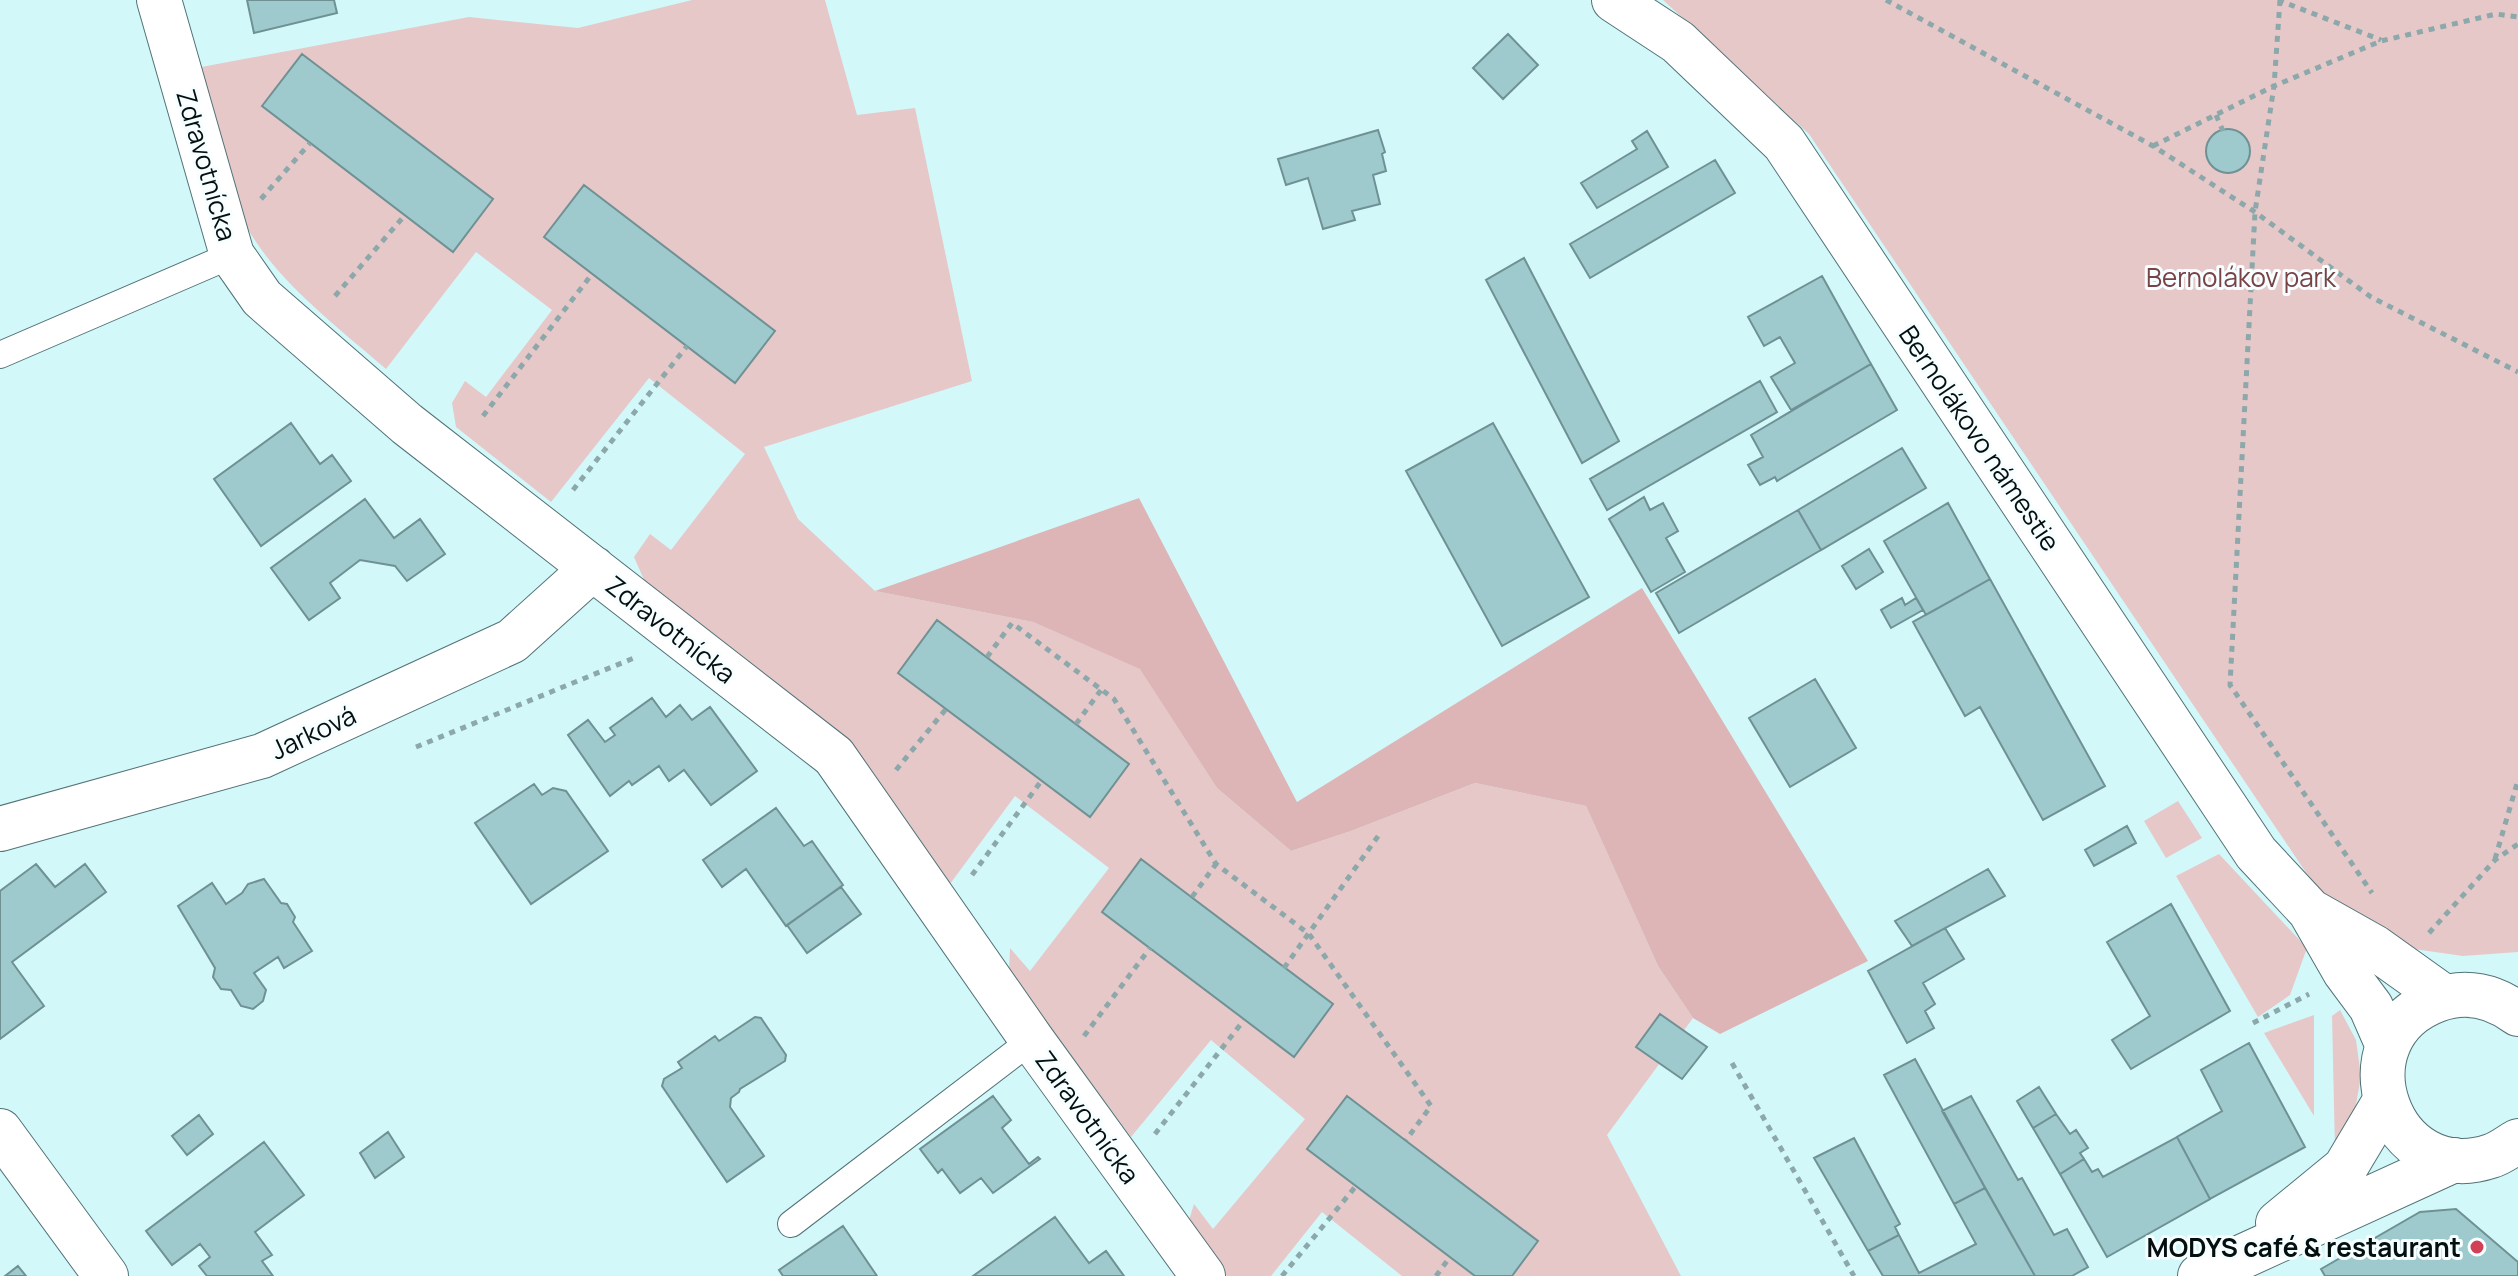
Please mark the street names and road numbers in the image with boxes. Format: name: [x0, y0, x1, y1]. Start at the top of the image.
street label: Zdravotnícka: [168, 85, 246, 245]
street label: Bernolákovo námestie: [1891, 318, 2069, 558]
street label: Zdravotnícka: [599, 567, 743, 691]
street label: Jarková: [265, 697, 361, 767]
street label: Zdravotnícka: [1028, 1043, 1148, 1191]

